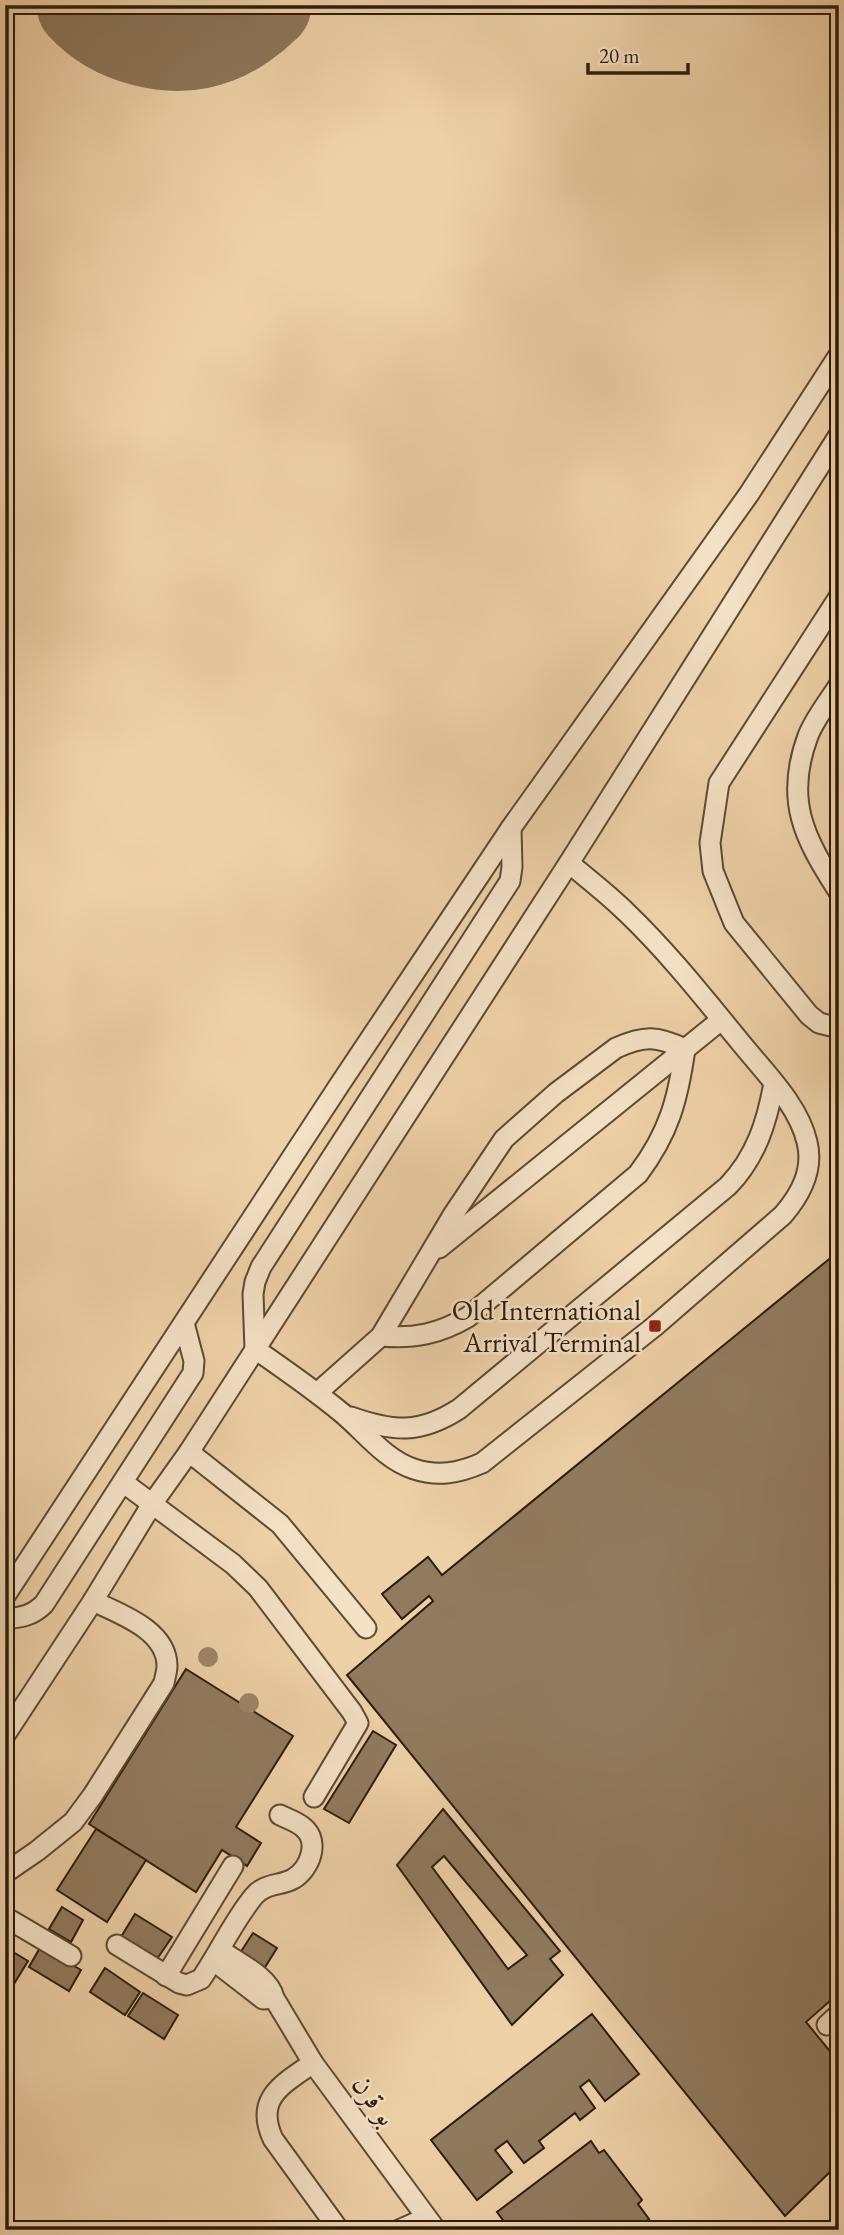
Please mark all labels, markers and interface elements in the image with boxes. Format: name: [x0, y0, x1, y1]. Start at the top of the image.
scale bar: [588, 32, 688, 76]
text: 20 m: [599, 42, 640, 69]
place label: Old International Arrival Terminal: [452, 1292, 641, 1360]
marker: Old International Arrival Terminal: [647, 1318, 663, 1334]
street label: بو قرن: [344, 2067, 406, 2133]

